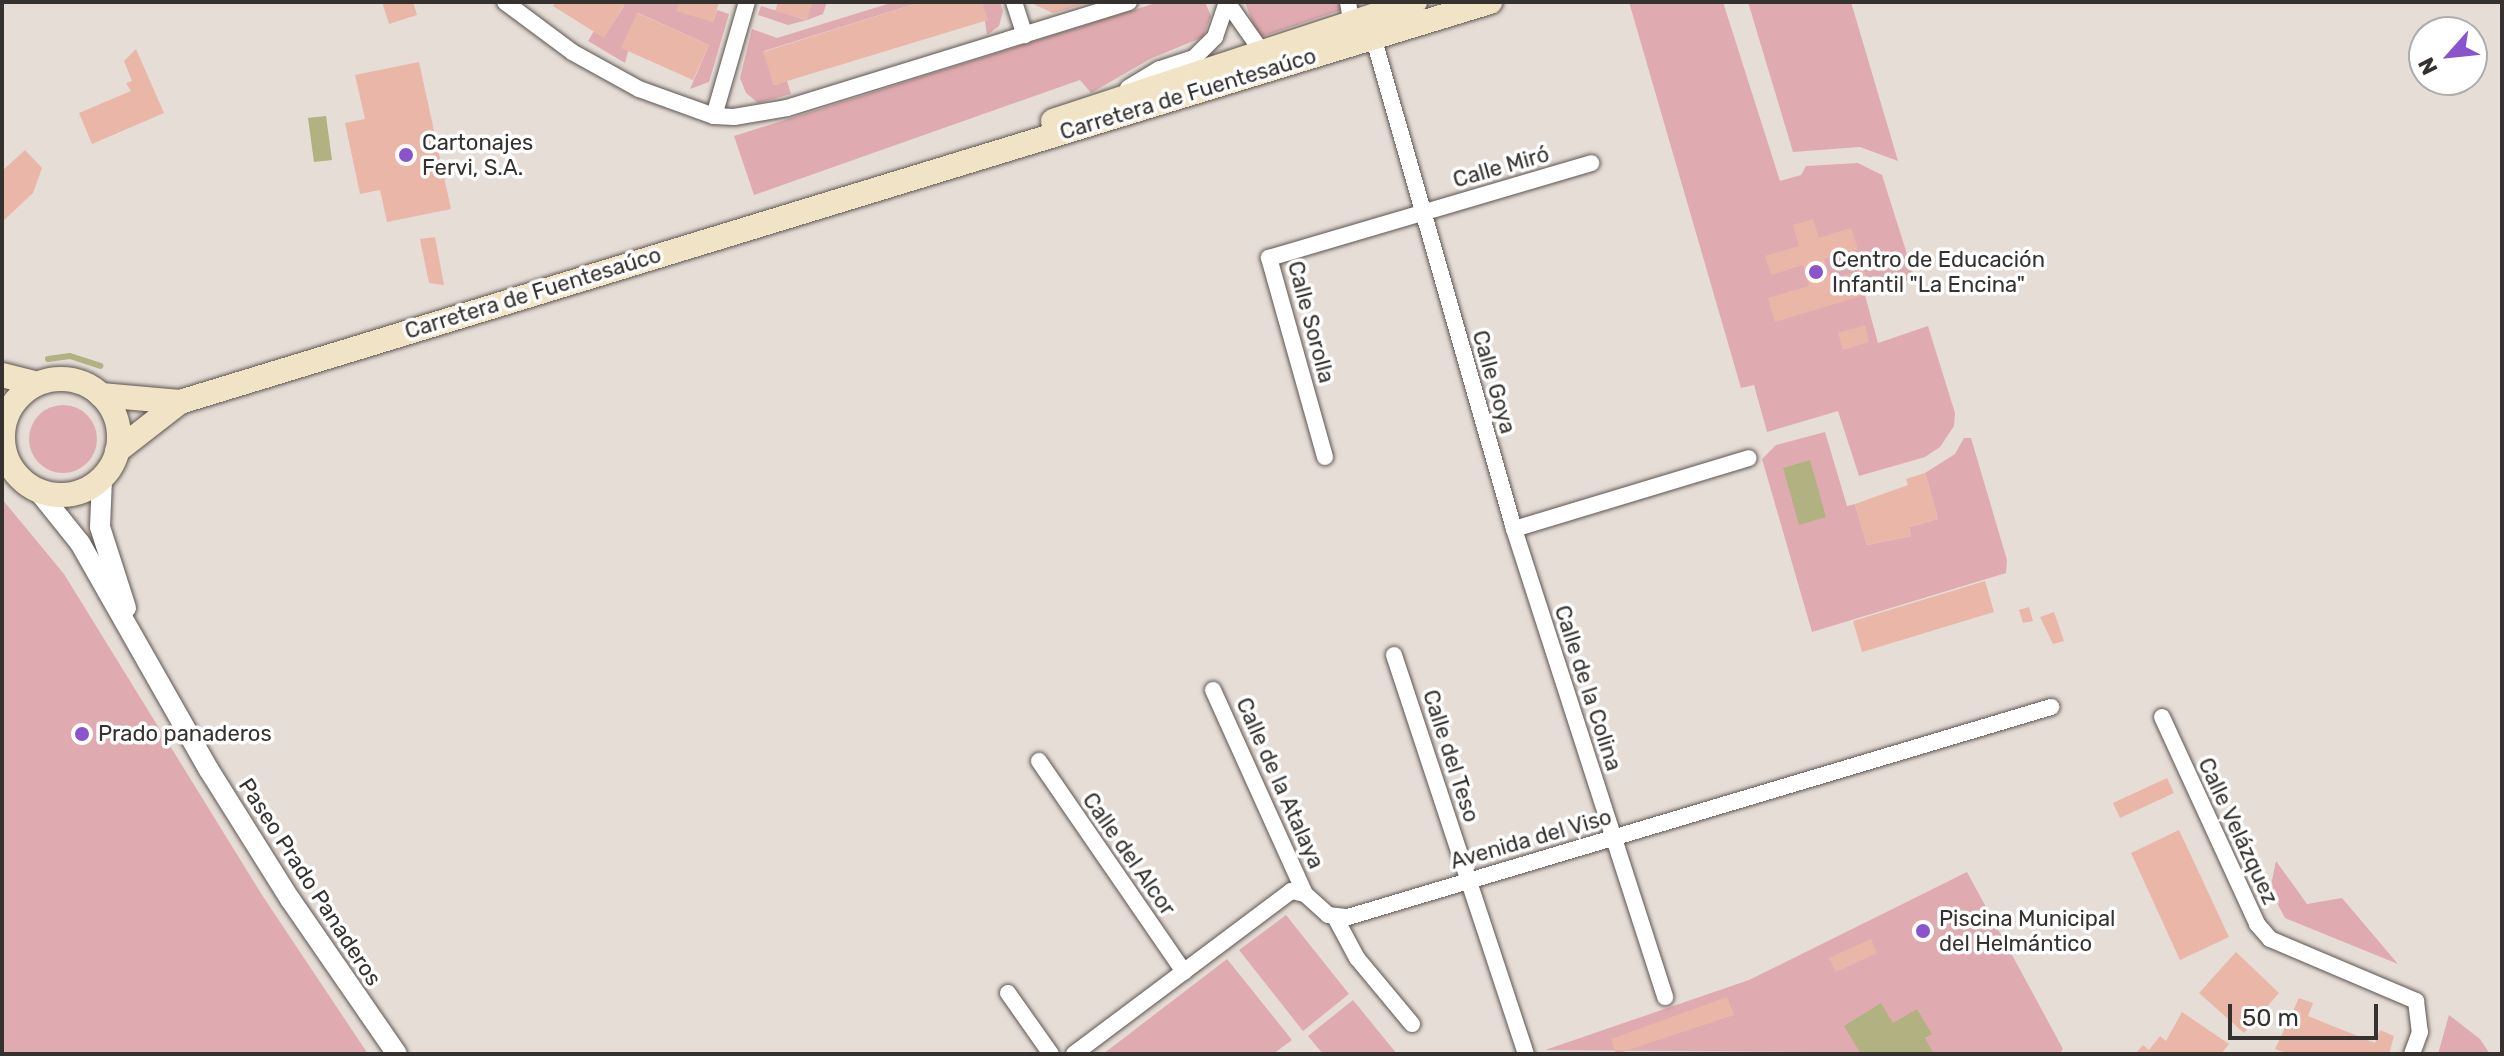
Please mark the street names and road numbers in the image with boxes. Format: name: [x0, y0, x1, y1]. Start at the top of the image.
street label: Carretera de Fuentesaúco: [1057, 42, 1319, 146]
street label: Calle Miró: [1450, 141, 1552, 193]
street label: Carretera de Fuentesaúco: [402, 241, 664, 345]
street label: Calle Sorolla: [1282, 258, 1340, 386]
street label: Calle Goya: [1467, 327, 1521, 437]
street label: Calle de la Colina: [1549, 602, 1627, 774]
street label: Calle del Teso: [1417, 686, 1485, 826]
street label: Calle de la Atalaya: [1230, 693, 1330, 873]
street label: Calle Velázquez: [2192, 753, 2284, 909]
street label: Paseo Prado Panaderos: [233, 773, 387, 991]
street label: Calle del Alcor: [1077, 787, 1181, 921]
street label: Avenida del Viso: [1447, 803, 1615, 875]

